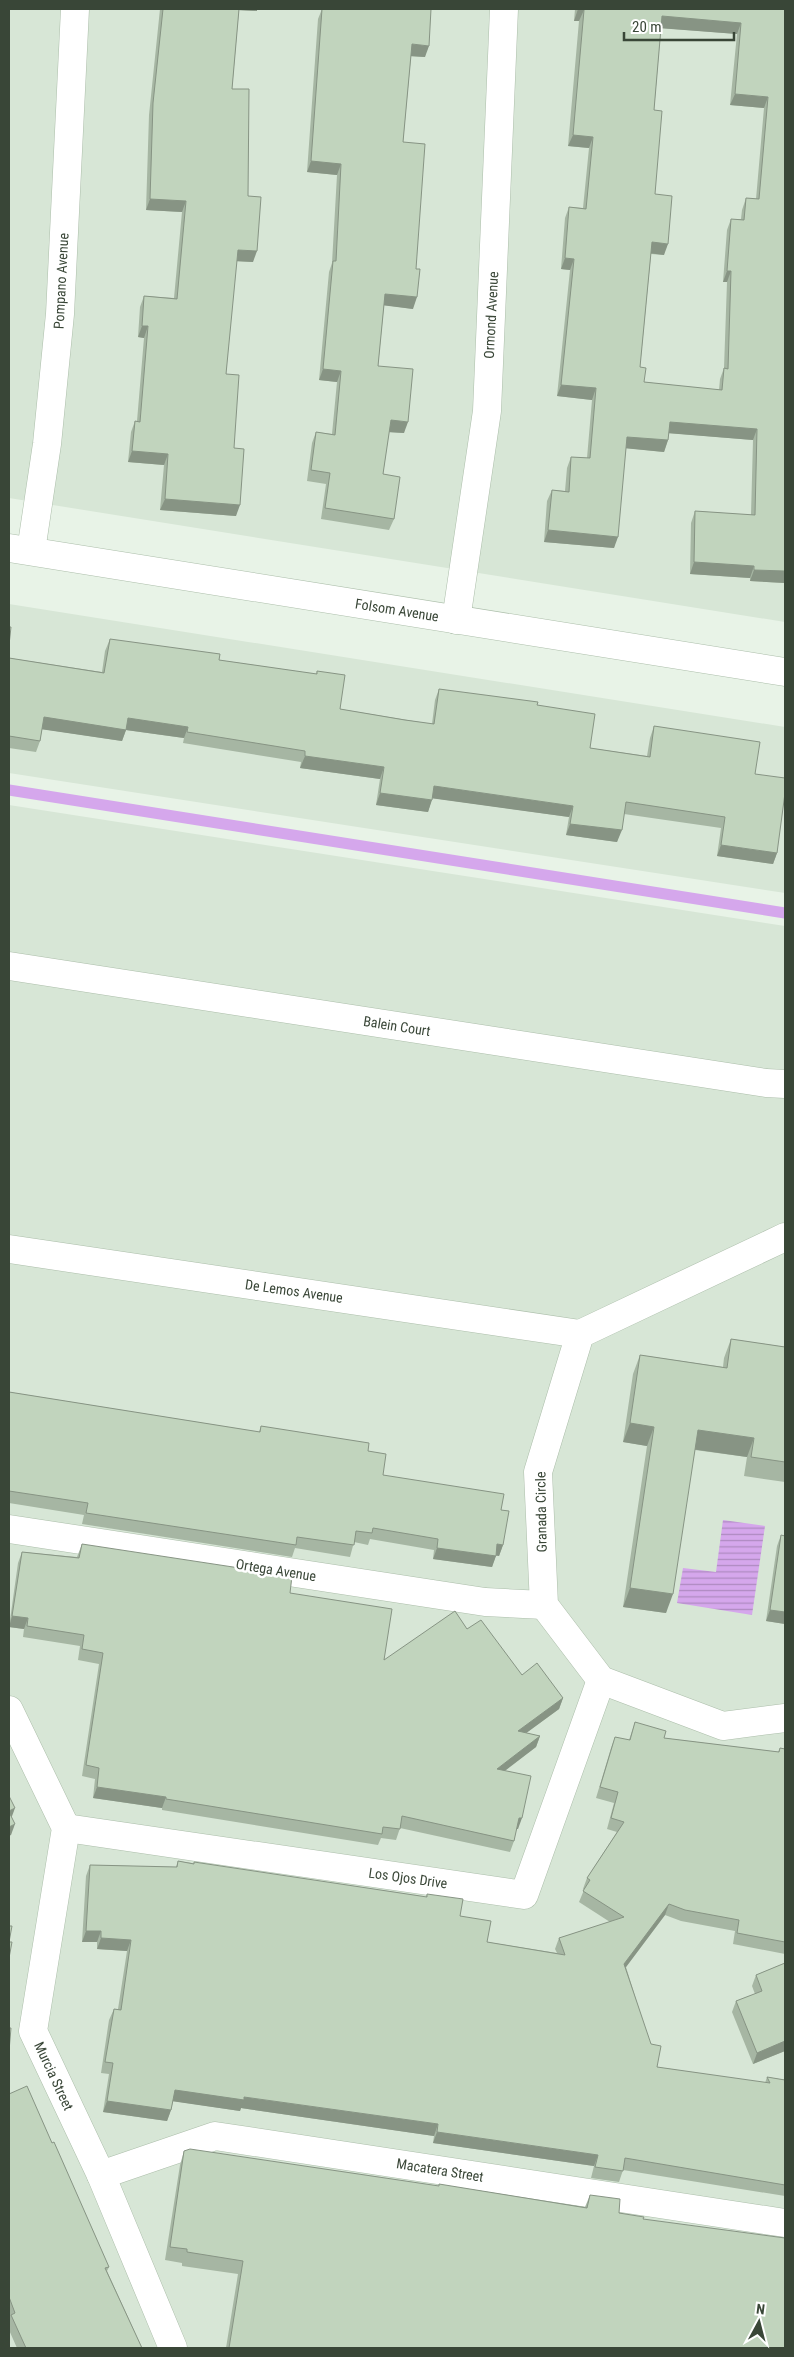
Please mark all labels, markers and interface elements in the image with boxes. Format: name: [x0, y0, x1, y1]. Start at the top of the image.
scale bar: [624, 10, 734, 42]
text: 20 m: [632, 18, 662, 36]
street label: Pompano Avenue: [50, 232, 72, 329]
street label: Ormond Avenue: [481, 270, 501, 359]
street label: Folsom Avenue: [354, 596, 440, 625]
street label: Balein Court: [362, 1013, 432, 1039]
street label: De Lemos Avenue: [244, 1276, 344, 1306]
street label: Granada Circle: [532, 1471, 550, 1553]
street label: Ortega Avenue: [235, 1556, 318, 1584]
street label: Los Ojos Drive: [368, 1865, 449, 1892]
street label: Murcia Street: [31, 2039, 77, 2113]
street label: Macatera Street: [395, 2155, 485, 2185]
north arrow: [734, 2297, 784, 2347]
text: N: [755, 2301, 766, 2318]

